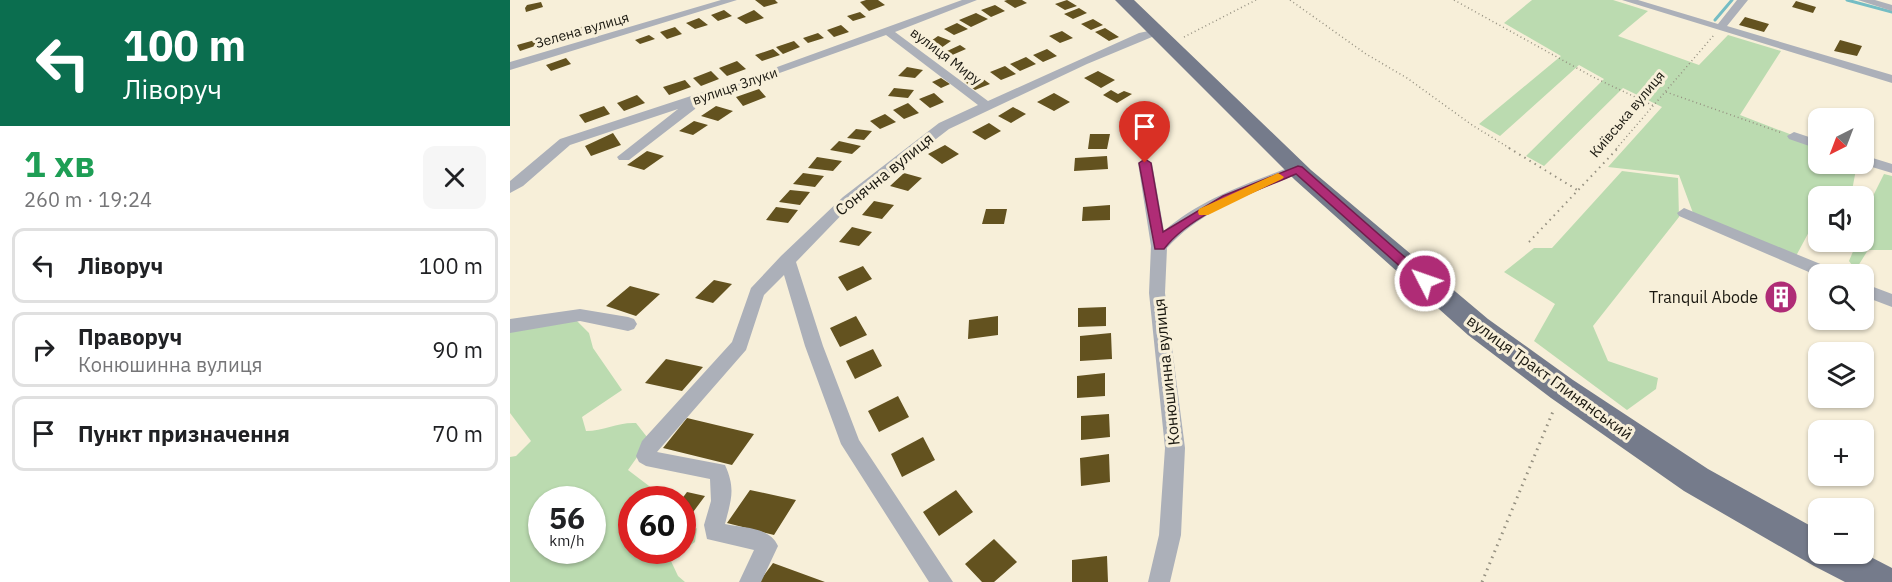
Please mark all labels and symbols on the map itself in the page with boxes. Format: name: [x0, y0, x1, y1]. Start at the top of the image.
street label: Зелена вулиця: [533, 8, 631, 52]
street label: вулиця Миру: [907, 23, 985, 89]
street label: вулиця Злуки: [690, 63, 780, 109]
street label: Київська вулиця: [1585, 67, 1669, 161]
pin: [1119, 101, 1170, 163]
north arrow: [1808, 108, 1874, 174]
street label: Сонячна вулиця: [831, 128, 937, 220]
position arrow: [1393, 249, 1457, 313]
building icon: Tranquil Abode: [1763, 279, 1799, 315]
place label: Tranquil Abode: [1649, 287, 1758, 307]
street label: Конюшинна вулиця: [1148, 298, 1184, 446]
street label: вулиця Тракт Глинянський: [1463, 310, 1637, 444]
speed limit sign: 60: [618, 486, 696, 564]

